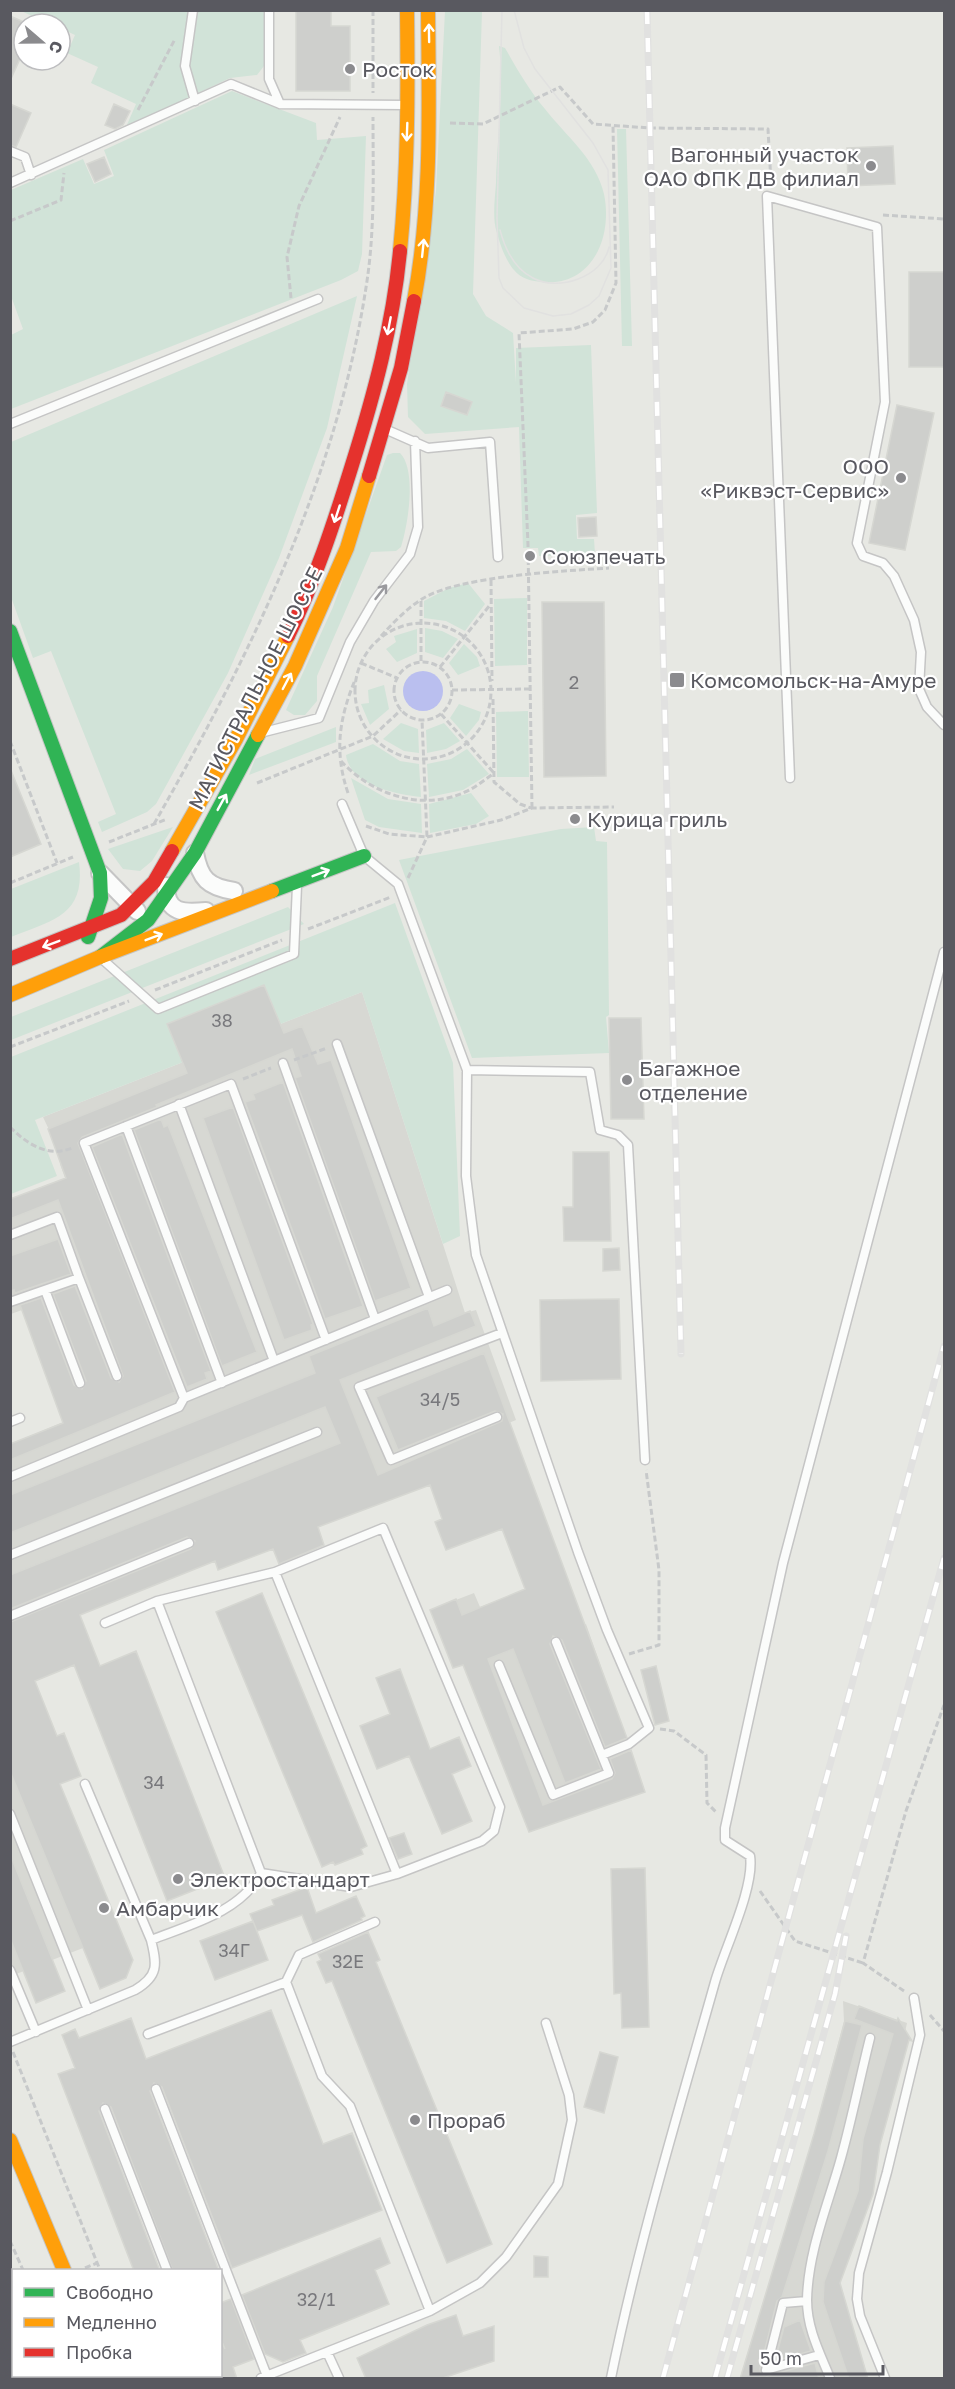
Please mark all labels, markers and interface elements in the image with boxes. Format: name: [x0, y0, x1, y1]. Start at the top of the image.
north arrow: [12, 12, 72, 72]
one-way arrow: [423, 23, 434, 43]
text: С: [45, 38, 67, 56]
place label: Росток: [362, 56, 434, 82]
marker: Росток: [343, 62, 357, 76]
one-way arrow: [402, 121, 413, 141]
place label: Вагонный участок ОАО ФПК ДВ филиал: [643, 141, 859, 191]
marker: Вагонный участок ОАО ФПК ДВ филиал: [864, 159, 878, 173]
one-way arrow: [418, 239, 429, 259]
one-way arrow: [383, 316, 395, 335]
place label: ООО «Риквэст-Cервис»: [700, 453, 889, 503]
marker: ООО «Риквэст-Cервис»: [894, 471, 908, 485]
one-way arrow: [331, 504, 342, 523]
place label: Союзпечать: [542, 543, 666, 569]
marker: Союзпечать: [523, 549, 537, 563]
street label: МАГИСТРАЛЬНОЕ ШОССЕ: [182, 562, 328, 814]
one-way arrow: [374, 585, 387, 601]
place label: Комсомольск-на-Амуре: [690, 667, 936, 693]
house number: 2: [569, 671, 579, 693]
marker: Комсомольск-на-Амуре: [668, 671, 686, 689]
one-way arrow: [281, 673, 293, 690]
one-way arrow: [216, 794, 228, 811]
place label: Курица гриль: [587, 806, 727, 832]
marker: Курица гриль: [568, 812, 582, 826]
one-way arrow: [312, 866, 330, 877]
one-way arrow: [145, 930, 163, 941]
one-way arrow: [42, 939, 61, 950]
house number: 38: [211, 1009, 233, 1031]
place label: Багажное отделение: [639, 1055, 748, 1105]
marker: Багажное отделение: [620, 1073, 634, 1087]
house number: 34/5: [420, 1388, 460, 1410]
house number: 34: [143, 1771, 165, 1793]
place label: Электростандарт: [190, 1866, 370, 1892]
marker: Электростандарт: [171, 1872, 185, 1886]
place label: Амбарчик: [116, 1895, 219, 1921]
marker: Амбарчик: [97, 1901, 111, 1915]
house number: 34Г: [218, 1939, 250, 1961]
house number: 32Е: [332, 1950, 364, 1972]
place label: Прораб: [427, 2107, 506, 2133]
marker: Прораб: [408, 2113, 422, 2127]
legend: [12, 2269, 222, 2377]
text: Свободно: [66, 2281, 153, 2303]
house number: 32/1: [297, 2288, 335, 2310]
text: Медленно: [66, 2311, 157, 2333]
scale bar: [751, 2338, 883, 2376]
text: Пробка: [66, 2341, 132, 2363]
text: 50 m: [760, 2347, 802, 2369]

